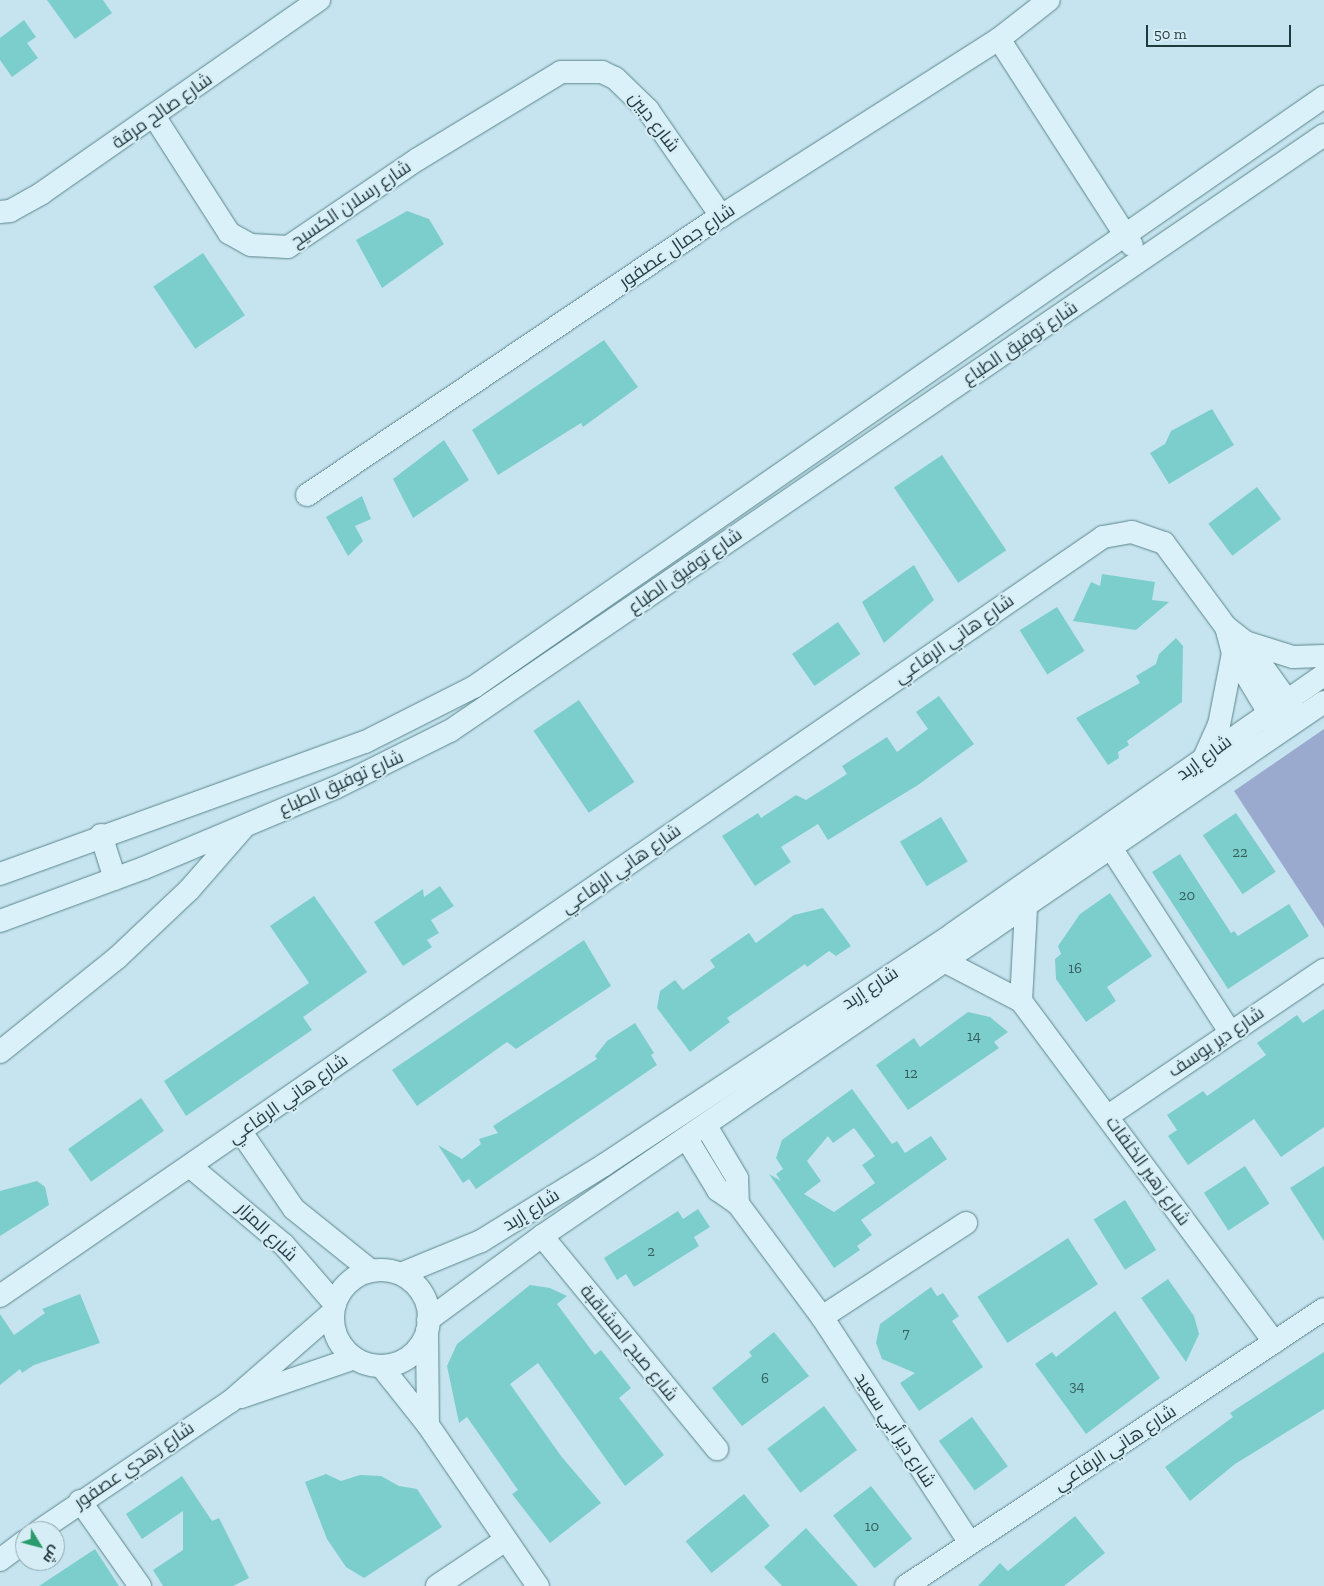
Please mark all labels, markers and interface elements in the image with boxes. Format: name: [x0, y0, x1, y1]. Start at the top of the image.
scale bar: [1149, 15, 1294, 47]
text: 50 m: [1154, 25, 1187, 43]
street label: شارع صالح مرقة: [108, 68, 216, 154]
street label: شارع دبين: [624, 88, 684, 156]
street label: شارع رسلان الكسيح: [287, 156, 415, 252]
street label: شارع جمال عصفور: [615, 199, 739, 293]
street label: شارع توفيق الطباع: [958, 296, 1082, 390]
street label: شارع توفيق الطباع: [624, 524, 746, 618]
street label: شارع هاني الرفاعي: [890, 590, 1018, 688]
street label: شارع إربد: [1172, 731, 1236, 785]
street label: شارع توفيق الطباع: [275, 746, 407, 820]
street label: شارع هاني الرفاعي: [557, 820, 685, 918]
house number: 22: [1232, 844, 1248, 862]
house number: 20: [1179, 887, 1195, 905]
house number: 16: [1068, 960, 1082, 978]
street label: شارع إربد: [838, 962, 902, 1014]
street label: شارع دير يوسف: [1164, 1002, 1268, 1082]
house number: 14: [967, 1028, 981, 1046]
street label: شارع هاني الرفاعي: [224, 1050, 352, 1148]
house number: 12: [904, 1065, 918, 1083]
street label: شارع زهير الخلفات: [1101, 1112, 1195, 1230]
street label: شارع إربد: [499, 1184, 563, 1236]
street label: شارع المزار: [232, 1198, 302, 1266]
house number: 2: [647, 1243, 655, 1261]
street label: شارع صبح المشاقبة: [575, 1280, 683, 1406]
house number: 7: [902, 1325, 910, 1343]
street label: شارع دير أبي سعيد: [850, 1368, 940, 1492]
house number: 6: [761, 1370, 769, 1388]
house number: 34: [1069, 1378, 1085, 1396]
street label: شارع هاني الرفاعي: [1050, 1400, 1180, 1496]
street label: شارع زهدي عصفور: [70, 1417, 198, 1513]
house number: 10: [865, 1518, 879, 1536]
north arrow: [15, 1521, 65, 1571]
text: ش: [39, 1542, 64, 1567]

